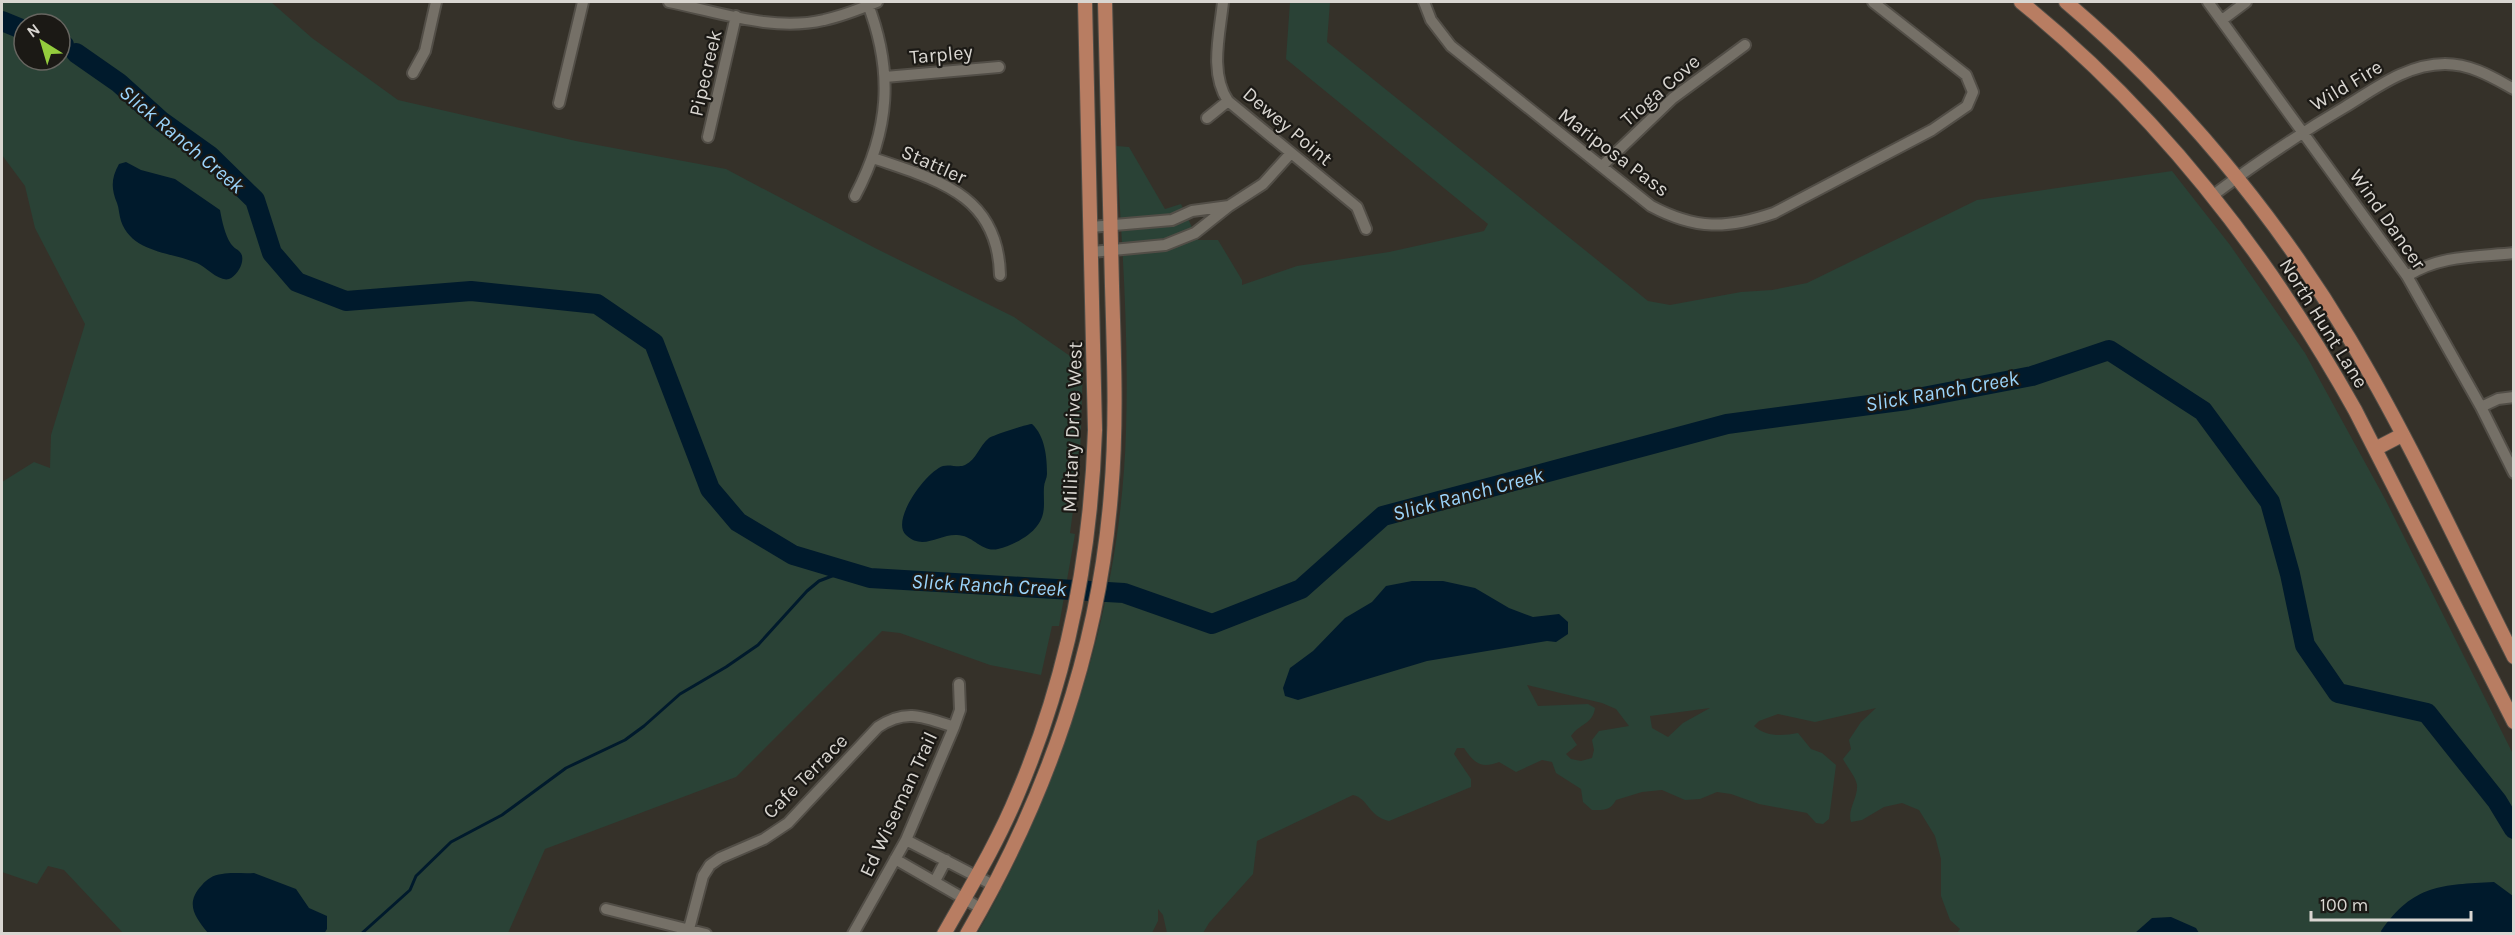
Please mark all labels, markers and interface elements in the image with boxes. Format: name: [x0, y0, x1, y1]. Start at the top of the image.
north arrow: [12, 12, 72, 72]
text: N: [23, 19, 44, 41]
street label: Pipecreek: [684, 27, 727, 119]
street label: Tarpley: [908, 40, 974, 69]
street label: Tioga Cove: [1616, 50, 1705, 131]
street label: Wild Fire: [2306, 55, 2386, 116]
water label: Slick Ranch Creek: [115, 80, 249, 198]
street label: Dewey Point: [1238, 82, 1338, 171]
street label: Mariposa Pass: [1554, 103, 1674, 202]
street label: Stattler: [898, 140, 971, 189]
street label: Wind Dancer: [2345, 165, 2431, 274]
street label: North Hunt Lane: [2274, 254, 2373, 392]
street label: Military Drive West: [1058, 341, 1087, 513]
water label: Slick Ranch Creek: [1863, 366, 2021, 416]
water label: Slick Ranch Creek: [1390, 462, 1546, 526]
water label: Slick Ranch Creek: [911, 569, 1068, 601]
street label: Ed Wiseman Trail: [855, 728, 942, 880]
street label: Cafe Terrace: [758, 729, 852, 823]
scale bar: [2311, 884, 2472, 922]
text: 100 m: [2320, 894, 2368, 916]

